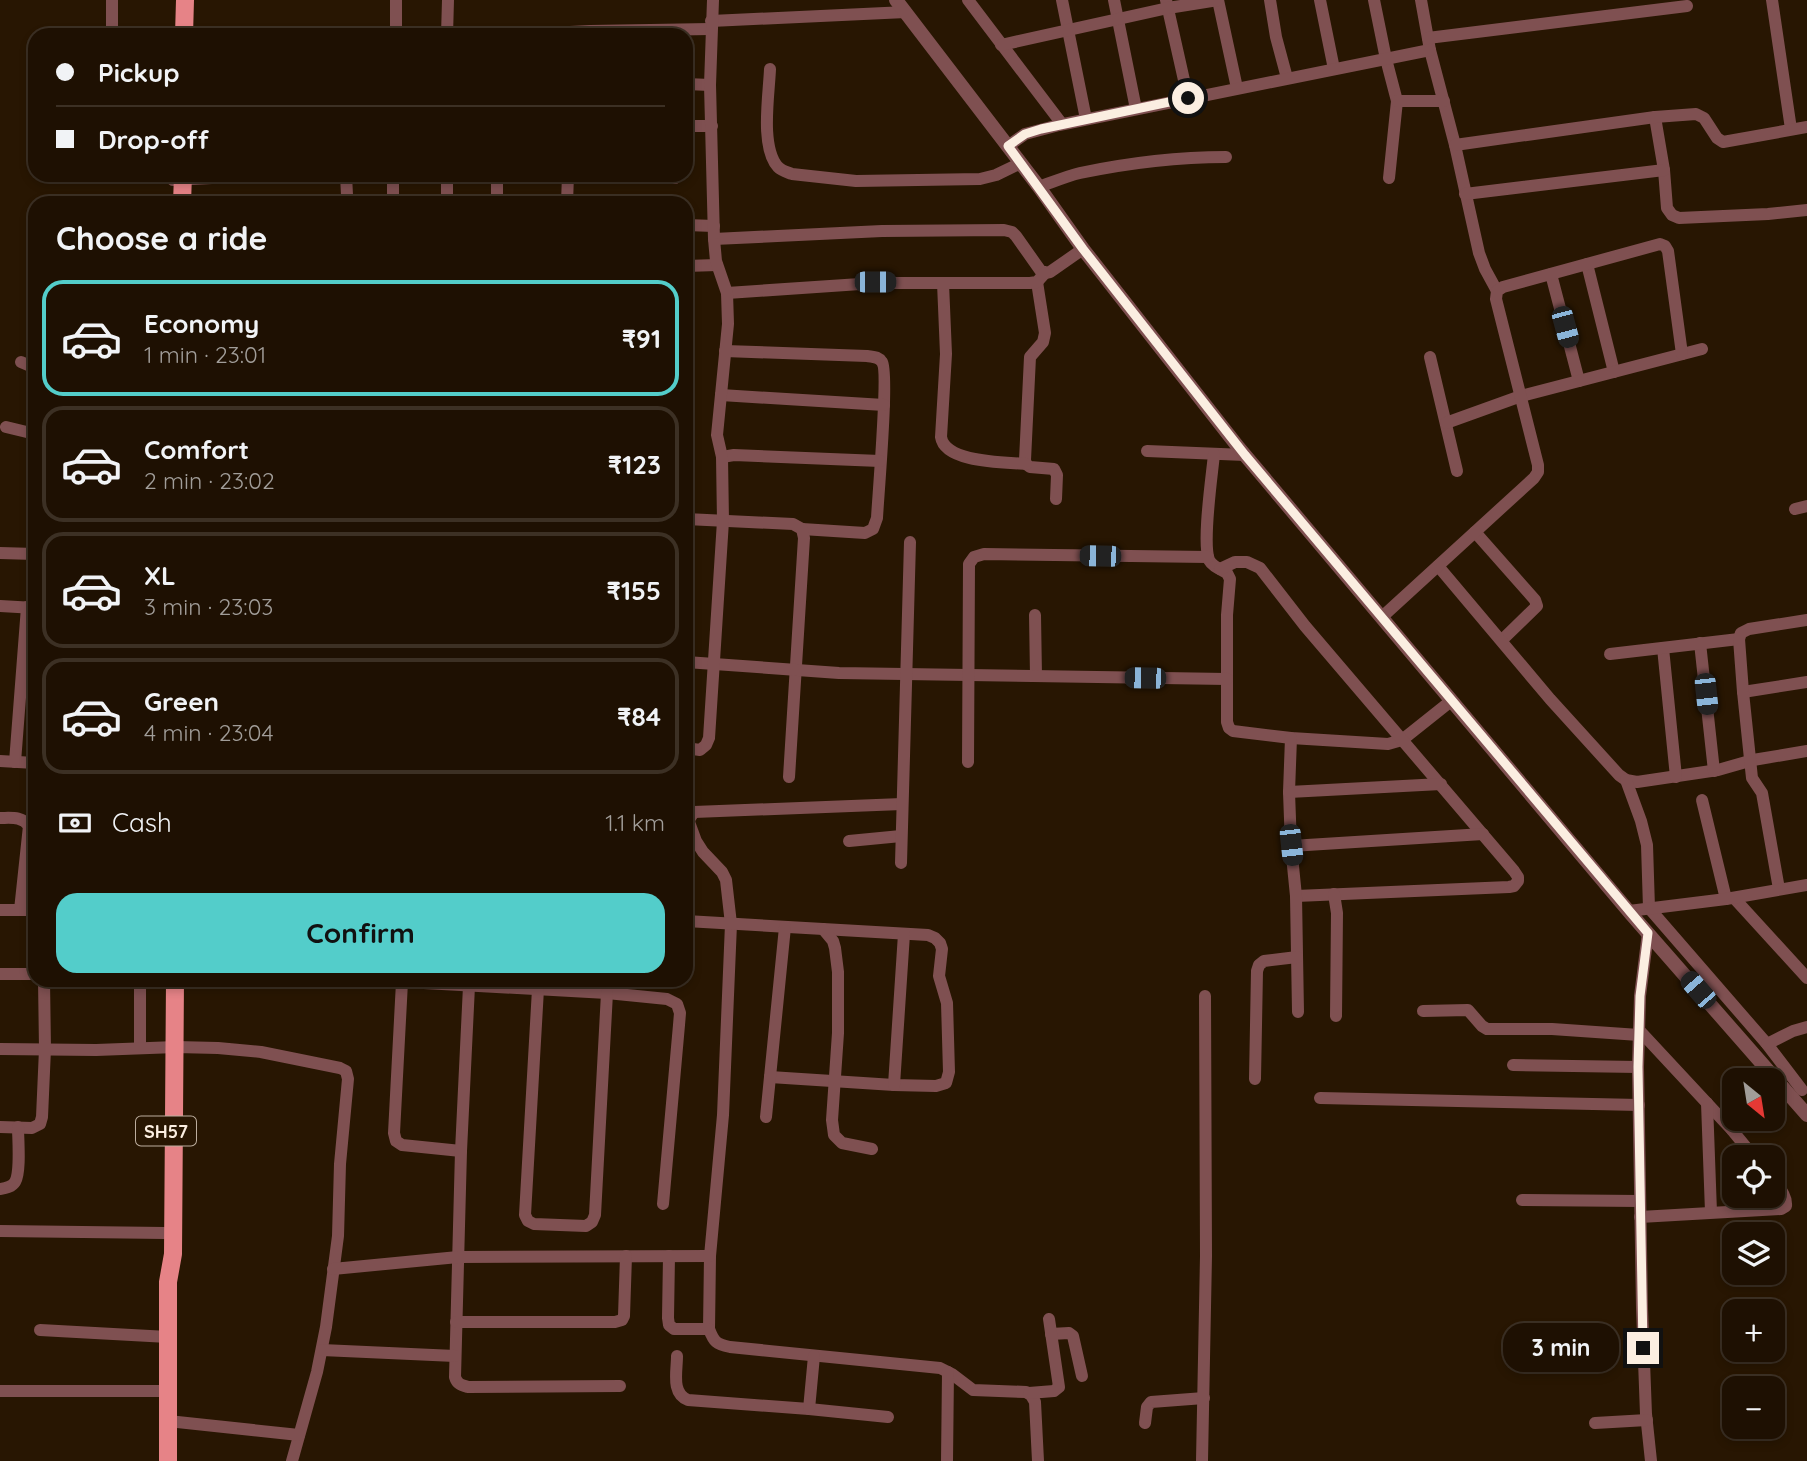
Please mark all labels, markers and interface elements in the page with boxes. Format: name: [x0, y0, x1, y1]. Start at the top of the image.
text: Pickup: [98, 56, 180, 89]
route start: [1172, 82, 1204, 114]
text: Drop-off: [98, 123, 209, 156]
text: Choose a ride: [56, 218, 268, 258]
car: [855, 272, 897, 293]
car: [1550, 304, 1581, 350]
icon: car: [60, 307, 123, 370]
text: Economy: [144, 307, 259, 340]
text: ₹91: [622, 322, 661, 355]
text: 1 min · 23:01: [144, 340, 266, 369]
icon: car: [60, 433, 123, 496]
text: Comfort: [144, 433, 249, 466]
text: ₹123: [608, 448, 661, 481]
text: 2 min · 23:02: [144, 466, 275, 495]
car: [1079, 545, 1122, 567]
icon: car: [60, 559, 123, 622]
text: XL: [144, 559, 176, 592]
text: ₹155: [607, 574, 661, 607]
text: 3 min · 23:03: [144, 592, 273, 621]
car: [1124, 667, 1167, 689]
car: [1694, 672, 1719, 716]
icon: car: [60, 685, 123, 748]
text: Green: [144, 685, 219, 718]
text: ₹84: [617, 700, 661, 733]
text: 4 min · 23:04: [144, 718, 274, 747]
icon: cash: [56, 804, 94, 842]
text: Cash: [112, 806, 172, 839]
text: 1.1 km: [605, 808, 665, 837]
car: [1279, 823, 1304, 867]
button: Confirm: [56, 893, 665, 973]
car: [1677, 967, 1720, 1013]
north arrow: [1722, 1068, 1785, 1130]
map controls: [1722, 1068, 1785, 1439]
road number: SH57: [136, 1116, 196, 1146]
button: locate: [1722, 1145, 1785, 1208]
button: layers: [1722, 1222, 1785, 1285]
button: +: [1722, 1299, 1785, 1362]
callout: 3 min: [1503, 1324, 1618, 1372]
route end: [1627, 1332, 1659, 1364]
text: 3 min: [1531, 1333, 1591, 1362]
button: −: [1722, 1376, 1785, 1439]

